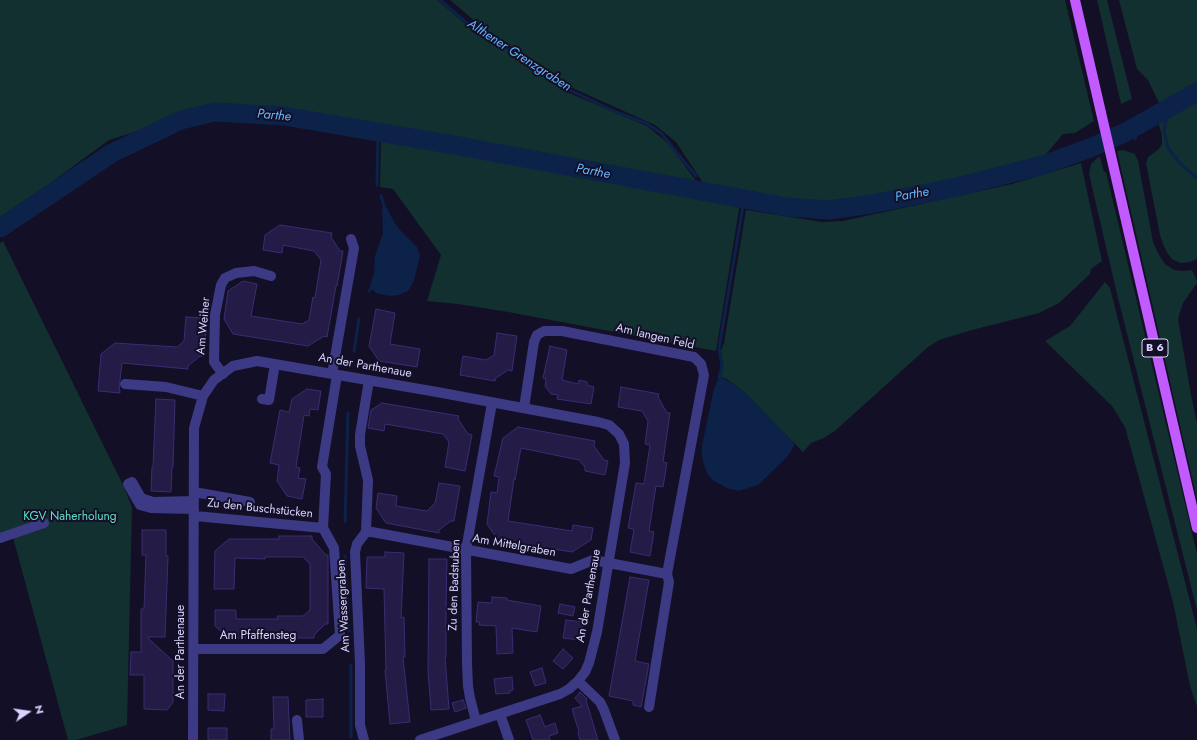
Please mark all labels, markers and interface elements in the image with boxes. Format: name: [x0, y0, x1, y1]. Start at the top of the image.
water label: Althener Grenzgraben: [464, 17, 574, 95]
water label: Parthe: [256, 107, 292, 125]
water label: Parthe: [575, 161, 611, 183]
water label: Parthe: [894, 184, 930, 206]
street label: Am Weiher: [194, 297, 214, 355]
street label: Am langen Feld: [614, 321, 696, 353]
road number: B 6: [1142, 339, 1168, 357]
street label: An der Parthenaue: [317, 351, 413, 381]
street label: Zu den Buschstücken: [206, 496, 314, 522]
park label: KGV Naherholung: [23, 510, 117, 524]
street label: Am Mittelgraben: [471, 532, 557, 560]
street label: Zu den Badstuben: [446, 539, 464, 631]
street label: An der Parthenaue: [574, 548, 604, 644]
street label: Am Wassergraben: [334, 559, 354, 653]
street label: An der Parthenaue: [174, 605, 188, 699]
street label: Am Pfaffensteg: [220, 629, 296, 643]
north arrow: [8, 692, 48, 732]
text: N: [31, 703, 48, 715]

